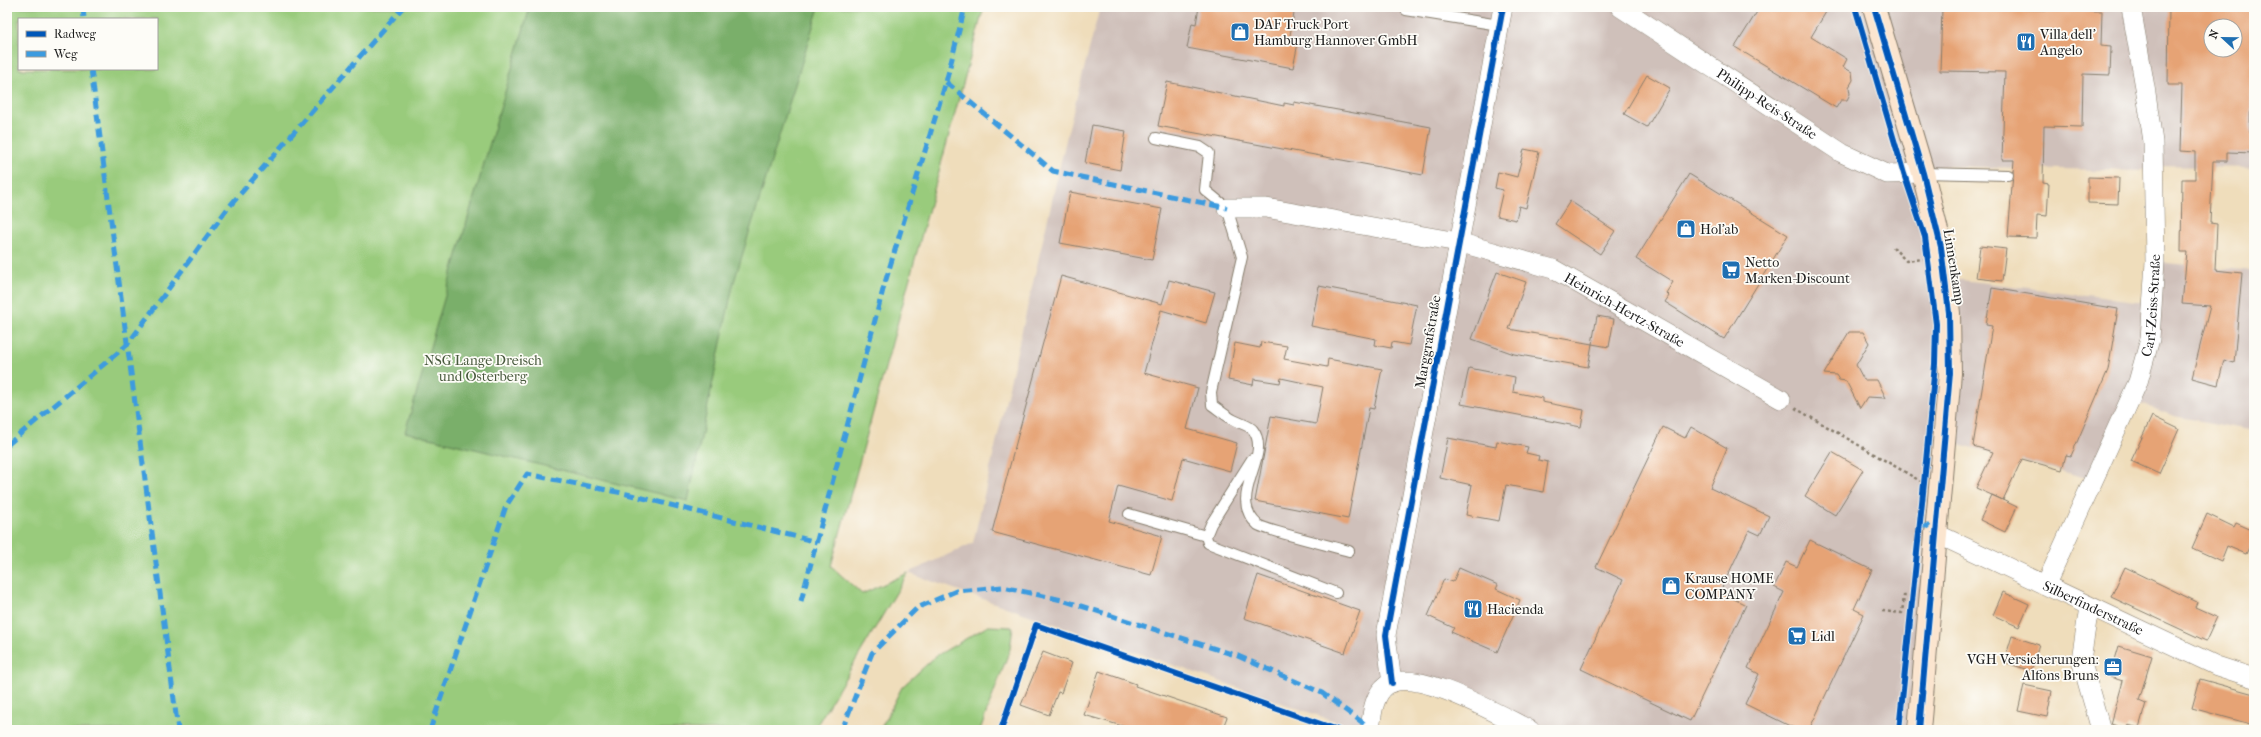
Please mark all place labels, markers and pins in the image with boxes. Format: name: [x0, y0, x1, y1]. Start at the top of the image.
place label: DAF Truck Port Hamburg Hannover GmbH: [1254, 16, 1418, 49]
shop icon: DAF Truck Port Hamburg Hannover GmbH: [1229, 21, 1251, 43]
place label: Villa dell’ Angelo: [2039, 26, 2096, 59]
restaurant icon: Villa dell’ Angelo: [2015, 31, 2037, 53]
shop icon: Hol'ab: [1675, 218, 1697, 240]
place label: Hol'ab: [1700, 221, 1738, 238]
place label: Netto Marken-Discount: [1745, 254, 1850, 287]
supermarket icon: Netto Marken-Discount: [1720, 259, 1742, 281]
place label: Krause HOME COMPANY: [1685, 570, 1774, 603]
shop icon: Krause HOME COMPANY: [1660, 575, 1682, 597]
restaurant icon: Hacienda: [1462, 598, 1484, 620]
place label: Hacienda: [1487, 601, 1544, 618]
supermarket icon: Lidl: [1786, 625, 1808, 647]
place label: Lidl: [1811, 628, 1835, 645]
place label: VGH Versicherungen: Alfons Bruns: [1966, 651, 2099, 684]
office icon: VGH Versicherungen: Alfons Bruns: [2102, 656, 2124, 678]

